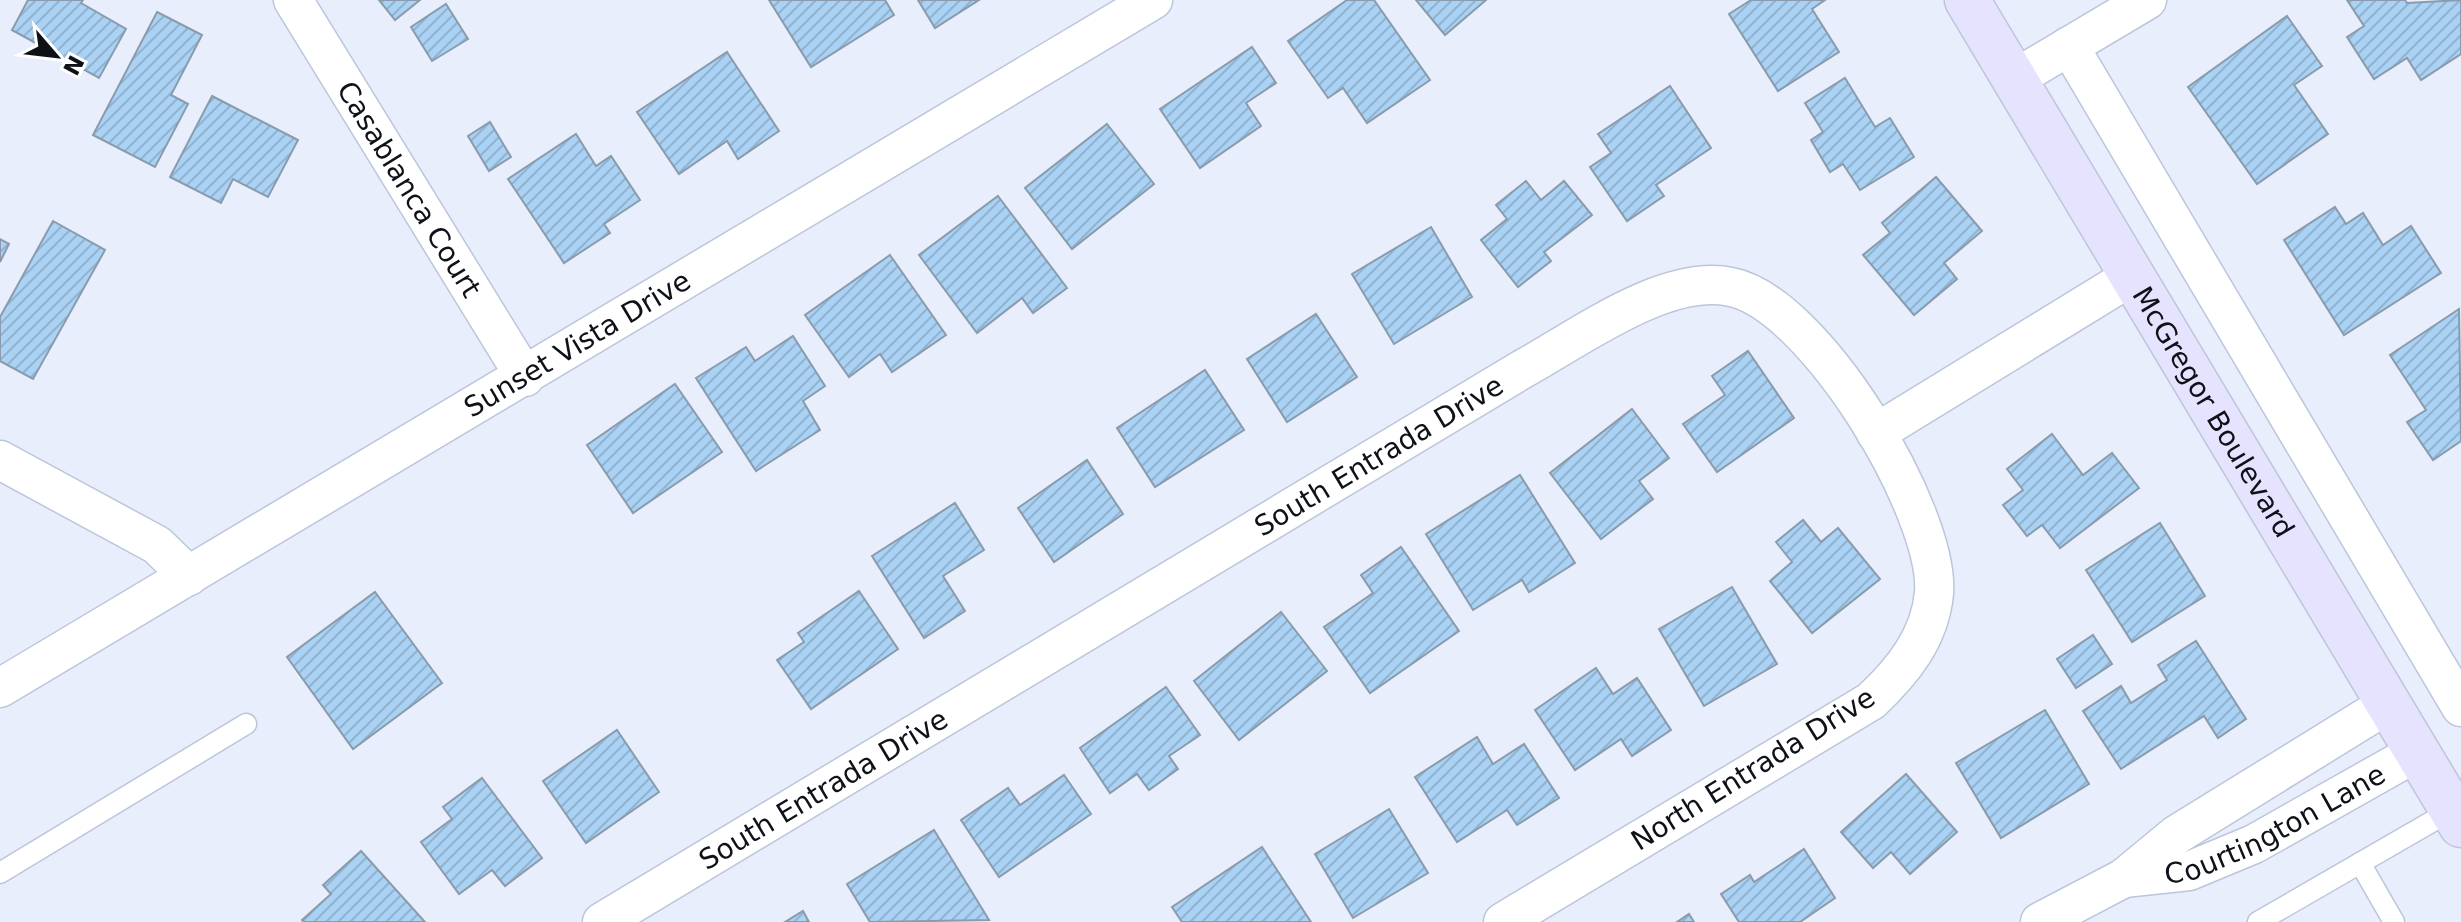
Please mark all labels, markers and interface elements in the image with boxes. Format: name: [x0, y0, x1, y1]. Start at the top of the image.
north arrow: [16, 16, 96, 96]
text: N: [58, 51, 89, 79]
street label: Casablanca Court: [330, 75, 488, 303]
street label: Sunset Vista Drive: [458, 263, 696, 424]
street label: McGregor Boulevard: [2126, 280, 2301, 543]
street label: South Entrada Drive: [1248, 368, 1509, 543]
street label: North Entrada Drive: [1625, 681, 1881, 857]
street label: South Entrada Drive: [693, 702, 953, 876]
street label: Courtington Lane: [2163, 757, 2391, 890]

